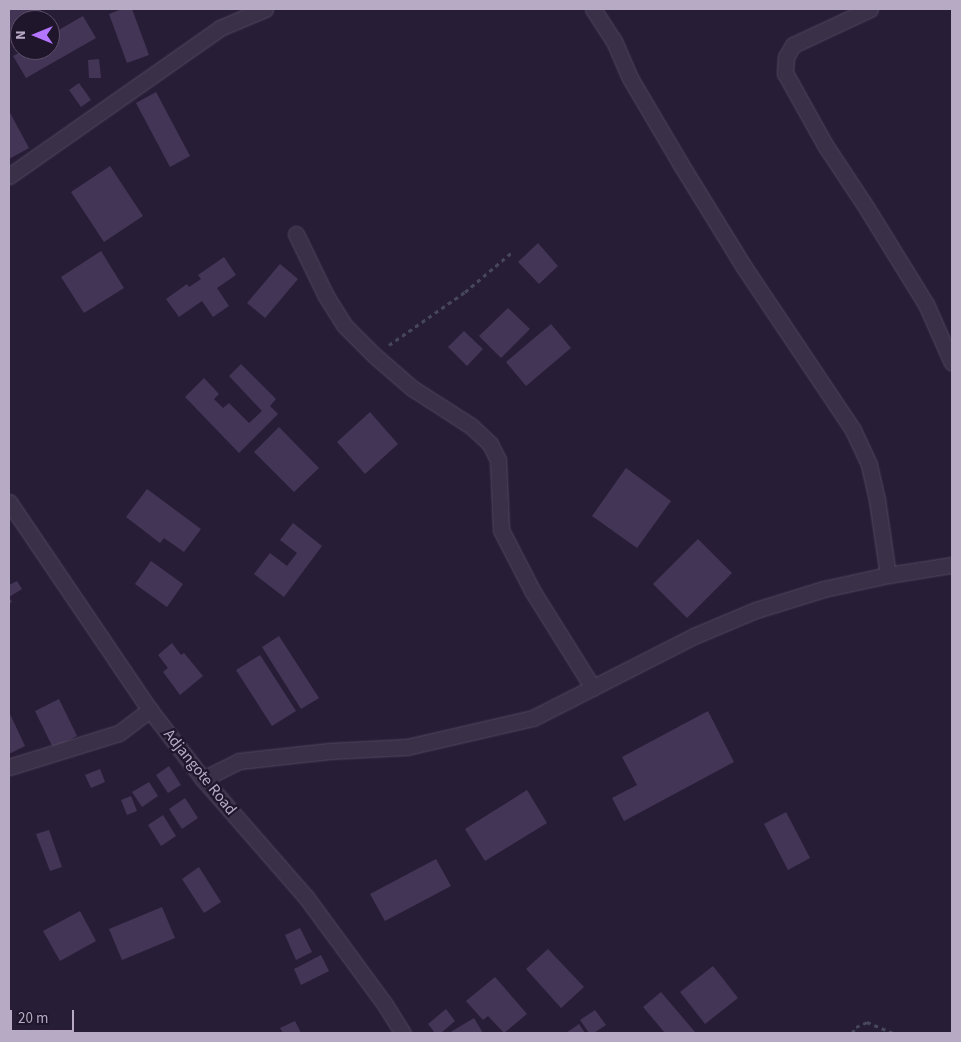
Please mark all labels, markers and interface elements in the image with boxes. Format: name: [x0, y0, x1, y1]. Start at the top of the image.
north arrow: [10, 10, 60, 60]
text: N: [11, 30, 31, 40]
street label: Adjangote Road: [159, 725, 241, 819]
scale bar: [12, 1000, 76, 1032]
text: 20 m: [18, 1008, 48, 1029]

